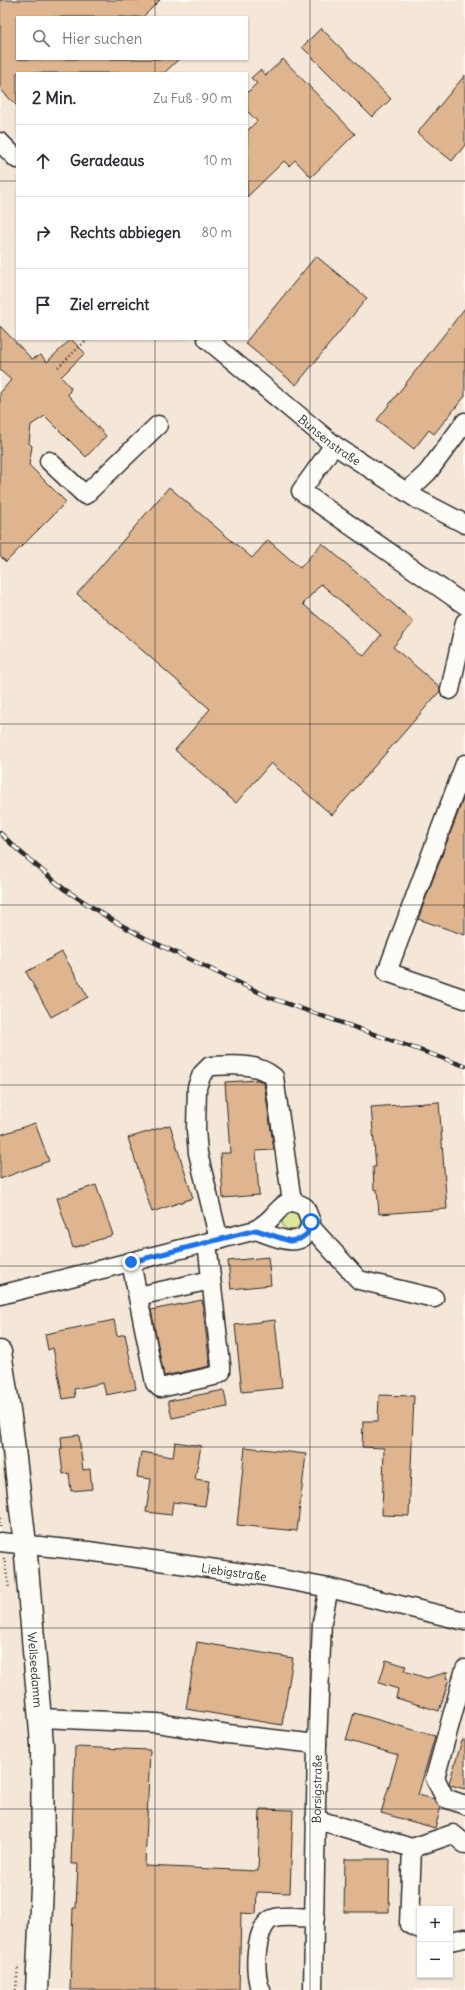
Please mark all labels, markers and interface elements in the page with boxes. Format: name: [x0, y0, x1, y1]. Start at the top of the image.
search box: [16, 16, 248, 60]
icon: search: [30, 27, 52, 49]
text: Hier suchen: [62, 29, 142, 48]
text: 2 Min.: [32, 87, 76, 109]
text: Zu Fuß · 90 m: [153, 90, 232, 107]
icon: ahead: [32, 150, 54, 172]
text: Geradeaus: [70, 151, 144, 170]
text: 10 m: [204, 152, 232, 169]
icon: right: [32, 222, 54, 244]
text: Rechts abbiegen: [70, 223, 181, 242]
text: 80 m: [201, 224, 232, 241]
icon: arrive: [32, 294, 54, 316]
text: Ziel erreicht: [70, 295, 149, 314]
street label: Bunsenstraße: [296, 411, 364, 468]
route start: [302, 1213, 320, 1231]
route end: [122, 1253, 140, 1271]
street label: Liebigstraße: [200, 1560, 268, 1584]
street label: Wellseedamm: [25, 1632, 46, 1709]
street label: Borsigstraße: [308, 1755, 324, 1823]
map controls: [417, 1906, 453, 1978]
button: +: [417, 1906, 453, 1942]
button: −: [417, 1942, 453, 1978]

